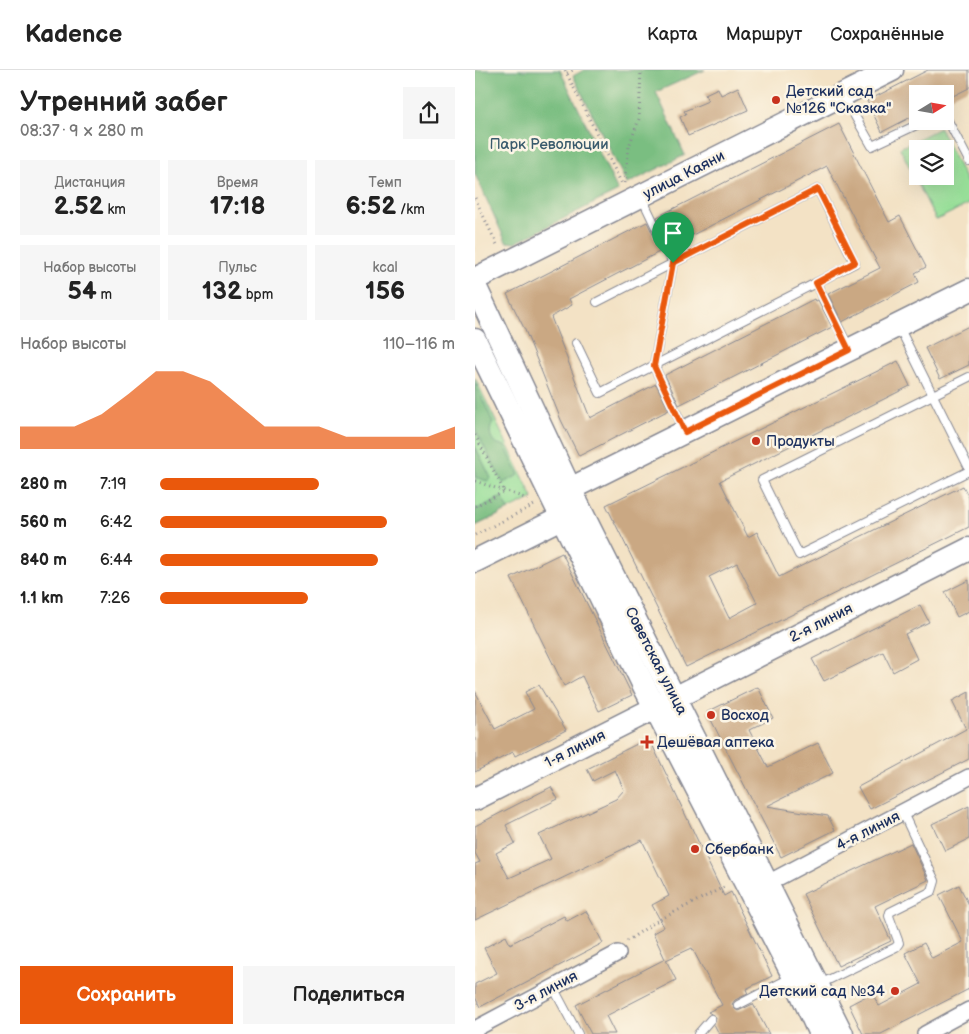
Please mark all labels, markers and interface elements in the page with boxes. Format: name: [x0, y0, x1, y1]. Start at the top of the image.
text: Kadence: [25, 20, 122, 49]
text: Карта: [647, 24, 698, 45]
text: Маршрут: [726, 24, 802, 45]
text: Сохранённые: [830, 24, 944, 45]
place label: Детский сад №126 "Сказка": [786, 82, 892, 118]
north arrow: [909, 85, 954, 130]
map controls: [909, 85, 954, 185]
text: Утренний забег: [20, 86, 228, 119]
button: share: [403, 87, 455, 139]
marker: Детский сад №126 "Сказка": [770, 94, 782, 106]
text: 08:37 · 9 × 280 m: [20, 122, 143, 141]
park label: Парк Революции: [489, 135, 609, 154]
button: layers: [909, 140, 954, 185]
street label: улица Каяни: [640, 146, 728, 204]
text: Дистанция: [54, 174, 125, 191]
text: Время: [217, 174, 258, 191]
text: Темп: [369, 174, 402, 191]
text: 2.52: [54, 191, 104, 222]
text: 17:18: [210, 191, 265, 222]
text: 6:52: [346, 191, 396, 222]
text: km: [104, 201, 126, 218]
text: /km: [396, 201, 425, 218]
pin: [652, 212, 694, 263]
icon: arrive: [659, 219, 687, 247]
text: Набор высоты: [43, 259, 136, 276]
text: Пульс: [218, 259, 257, 276]
text: kcal: [373, 259, 398, 276]
text: 54: [68, 276, 97, 307]
text: 132: [202, 276, 242, 307]
text: 156: [365, 276, 405, 307]
text: m: [97, 286, 112, 303]
text: bpm: [242, 286, 273, 303]
text: Набор высоты: [20, 335, 127, 354]
text: 110–116 m: [383, 335, 455, 354]
place label: Продукты: [766, 432, 835, 451]
marker: Продукты: [750, 435, 762, 447]
text: 280 m: [20, 475, 67, 494]
text: 7:19: [100, 475, 127, 494]
text: 560 m: [20, 513, 67, 532]
text: 6:42: [100, 513, 132, 532]
text: 840 m: [20, 551, 67, 570]
text: 6:44: [100, 551, 133, 570]
text: 1.1 km: [20, 589, 63, 608]
text: 7:26: [100, 589, 130, 608]
street label: 2-я линия: [786, 599, 856, 647]
street label: Советская улица: [621, 604, 691, 718]
place label: Восход: [721, 706, 769, 725]
marker: Восход: [705, 709, 717, 721]
street label: 1-я линия: [541, 726, 609, 772]
place label: Дешёвая аптека: [657, 733, 774, 752]
marker: Дешёвая аптека: [641, 736, 653, 748]
street label: 4-я линия: [833, 807, 903, 855]
place label: Сбербанк: [705, 840, 774, 859]
marker: Сбербанк: [689, 843, 701, 855]
button: Сохранить: [20, 966, 233, 1024]
button: Поделиться: [243, 966, 455, 1024]
street label: 3-я линия: [511, 966, 581, 1016]
place label: Детский сад №34: [759, 982, 885, 1001]
marker: Детский сад №34: [889, 985, 901, 997]

